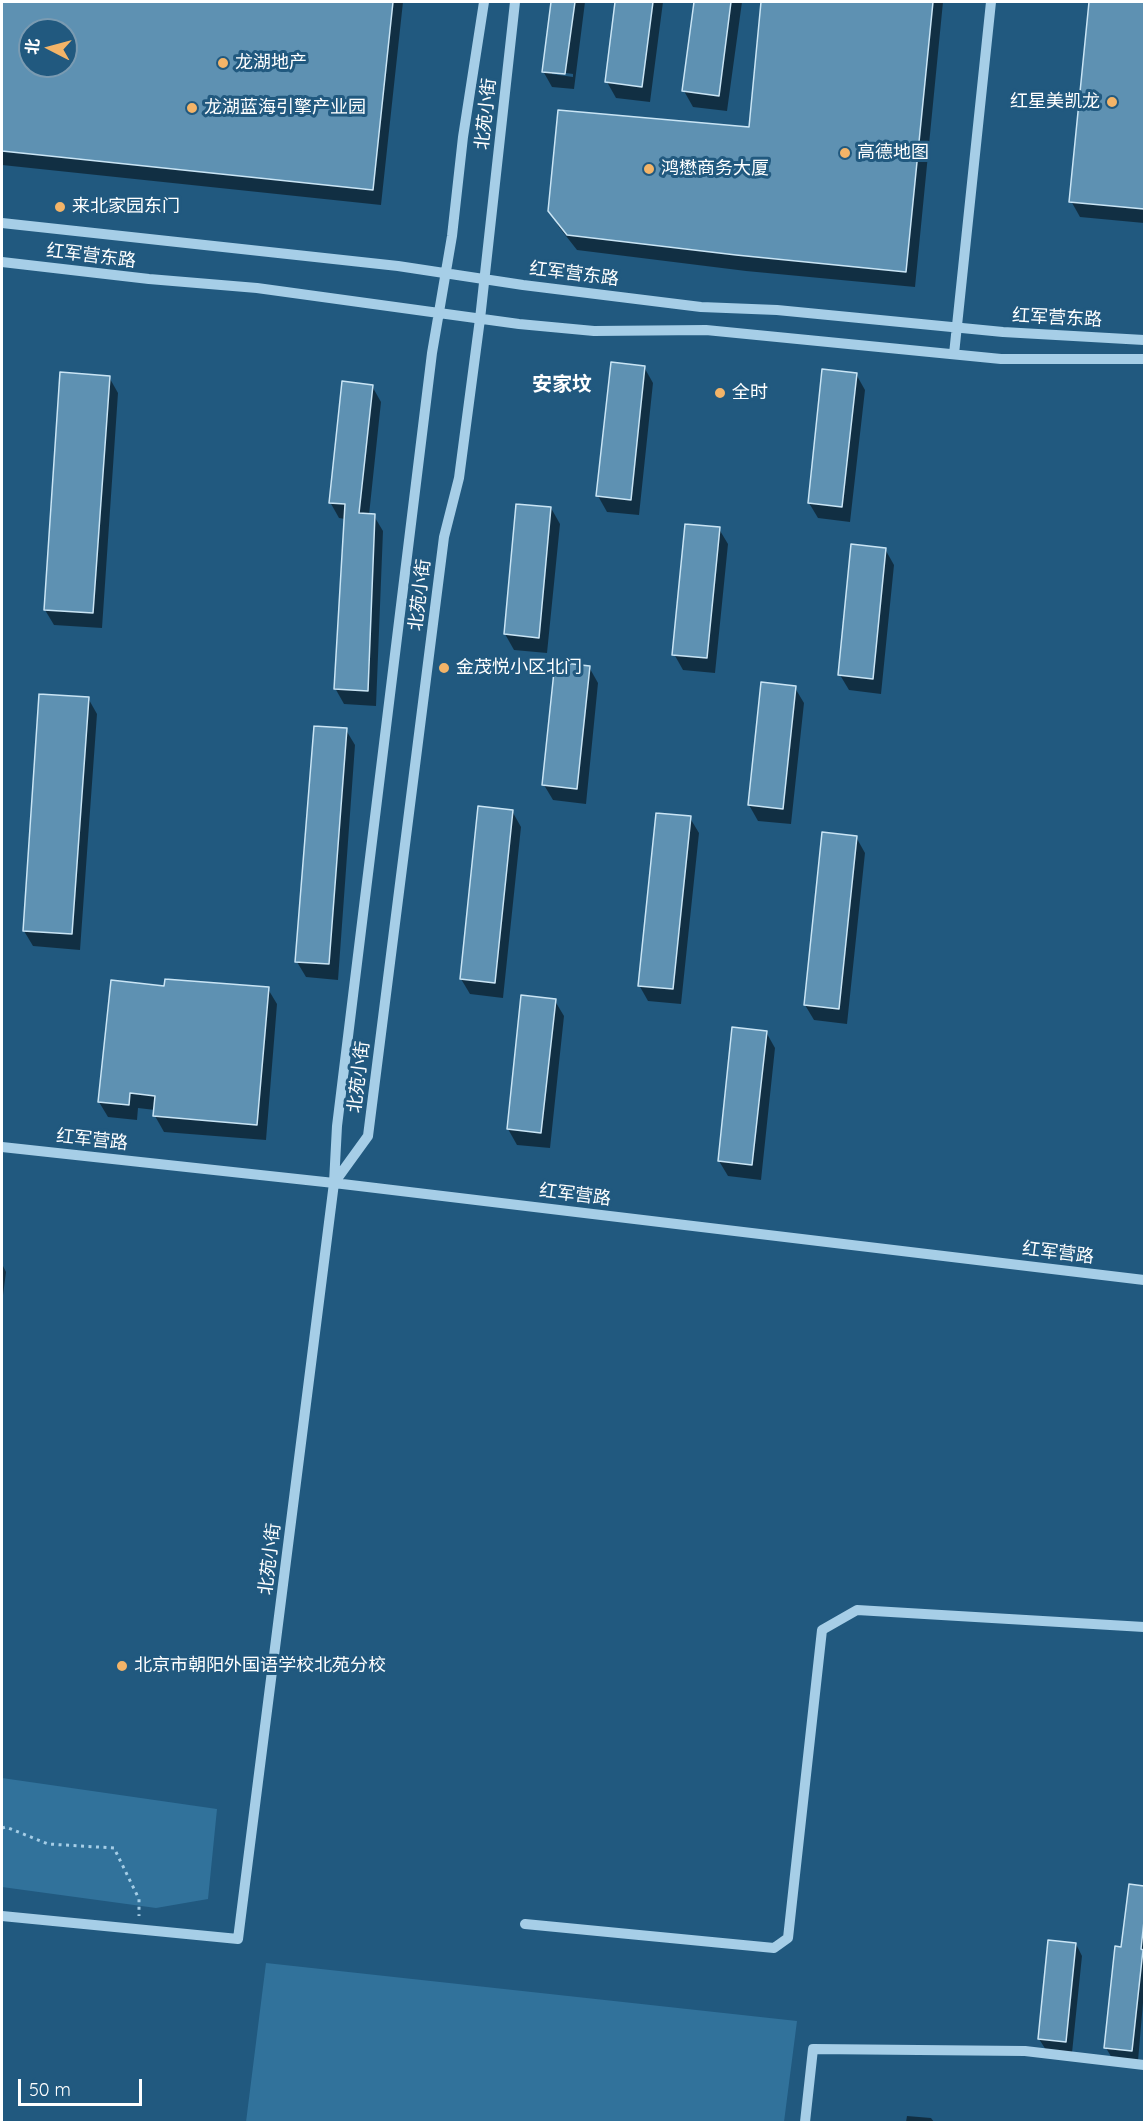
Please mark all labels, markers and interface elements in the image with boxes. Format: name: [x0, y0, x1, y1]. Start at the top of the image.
north arrow: [18, 18, 78, 78]
text: 北: [21, 37, 43, 55]
place label: 龙湖地产: [235, 52, 307, 74]
marker: 龙湖地产: [216, 56, 230, 70]
street label: 北苑小街: [471, 77, 501, 151]
place label: 红星美凯龙: [1010, 91, 1100, 113]
marker: 红星美凯龙: [1105, 95, 1119, 109]
place label: 龙湖蓝海引擎产业园: [204, 97, 366, 119]
marker: 龙湖蓝海引擎产业园: [185, 101, 199, 115]
place label: 高德地图: [857, 142, 929, 164]
marker: 高德地图: [838, 146, 852, 160]
place label: 鸿懋商务大厦: [661, 158, 769, 180]
marker: 鸿懋商务大厦: [642, 162, 656, 176]
place label: 来北家园东门: [72, 196, 180, 218]
marker: 来北家园东门: [53, 200, 67, 214]
street label: 红军营东路: [45, 240, 137, 272]
street label: 红军营东路: [528, 258, 620, 290]
street label: 红军营东路: [1011, 305, 1103, 331]
district label: 安家坟: [532, 373, 592, 397]
place label: 全时: [732, 382, 768, 404]
marker: 全时: [713, 386, 727, 400]
street label: 北苑小街: [405, 558, 435, 632]
place label: 金茂悦小区北门: [456, 657, 582, 679]
marker: 金茂悦小区北门: [437, 661, 451, 675]
street label: 北苑小街: [344, 1040, 374, 1114]
street label: 红军营路: [55, 1125, 129, 1155]
street label: 红军营路: [538, 1180, 612, 1210]
street label: 红军营路: [1021, 1238, 1095, 1268]
street label: 北苑小街: [255, 1522, 285, 1596]
place label: 北京市朝阳外国语学校北苑分校: [134, 1655, 386, 1677]
marker: 北京市朝阳外国语学校北苑分校: [115, 1659, 129, 1673]
scale bar: [21, 2067, 146, 2105]
text: 50 m: [29, 2078, 71, 2101]

